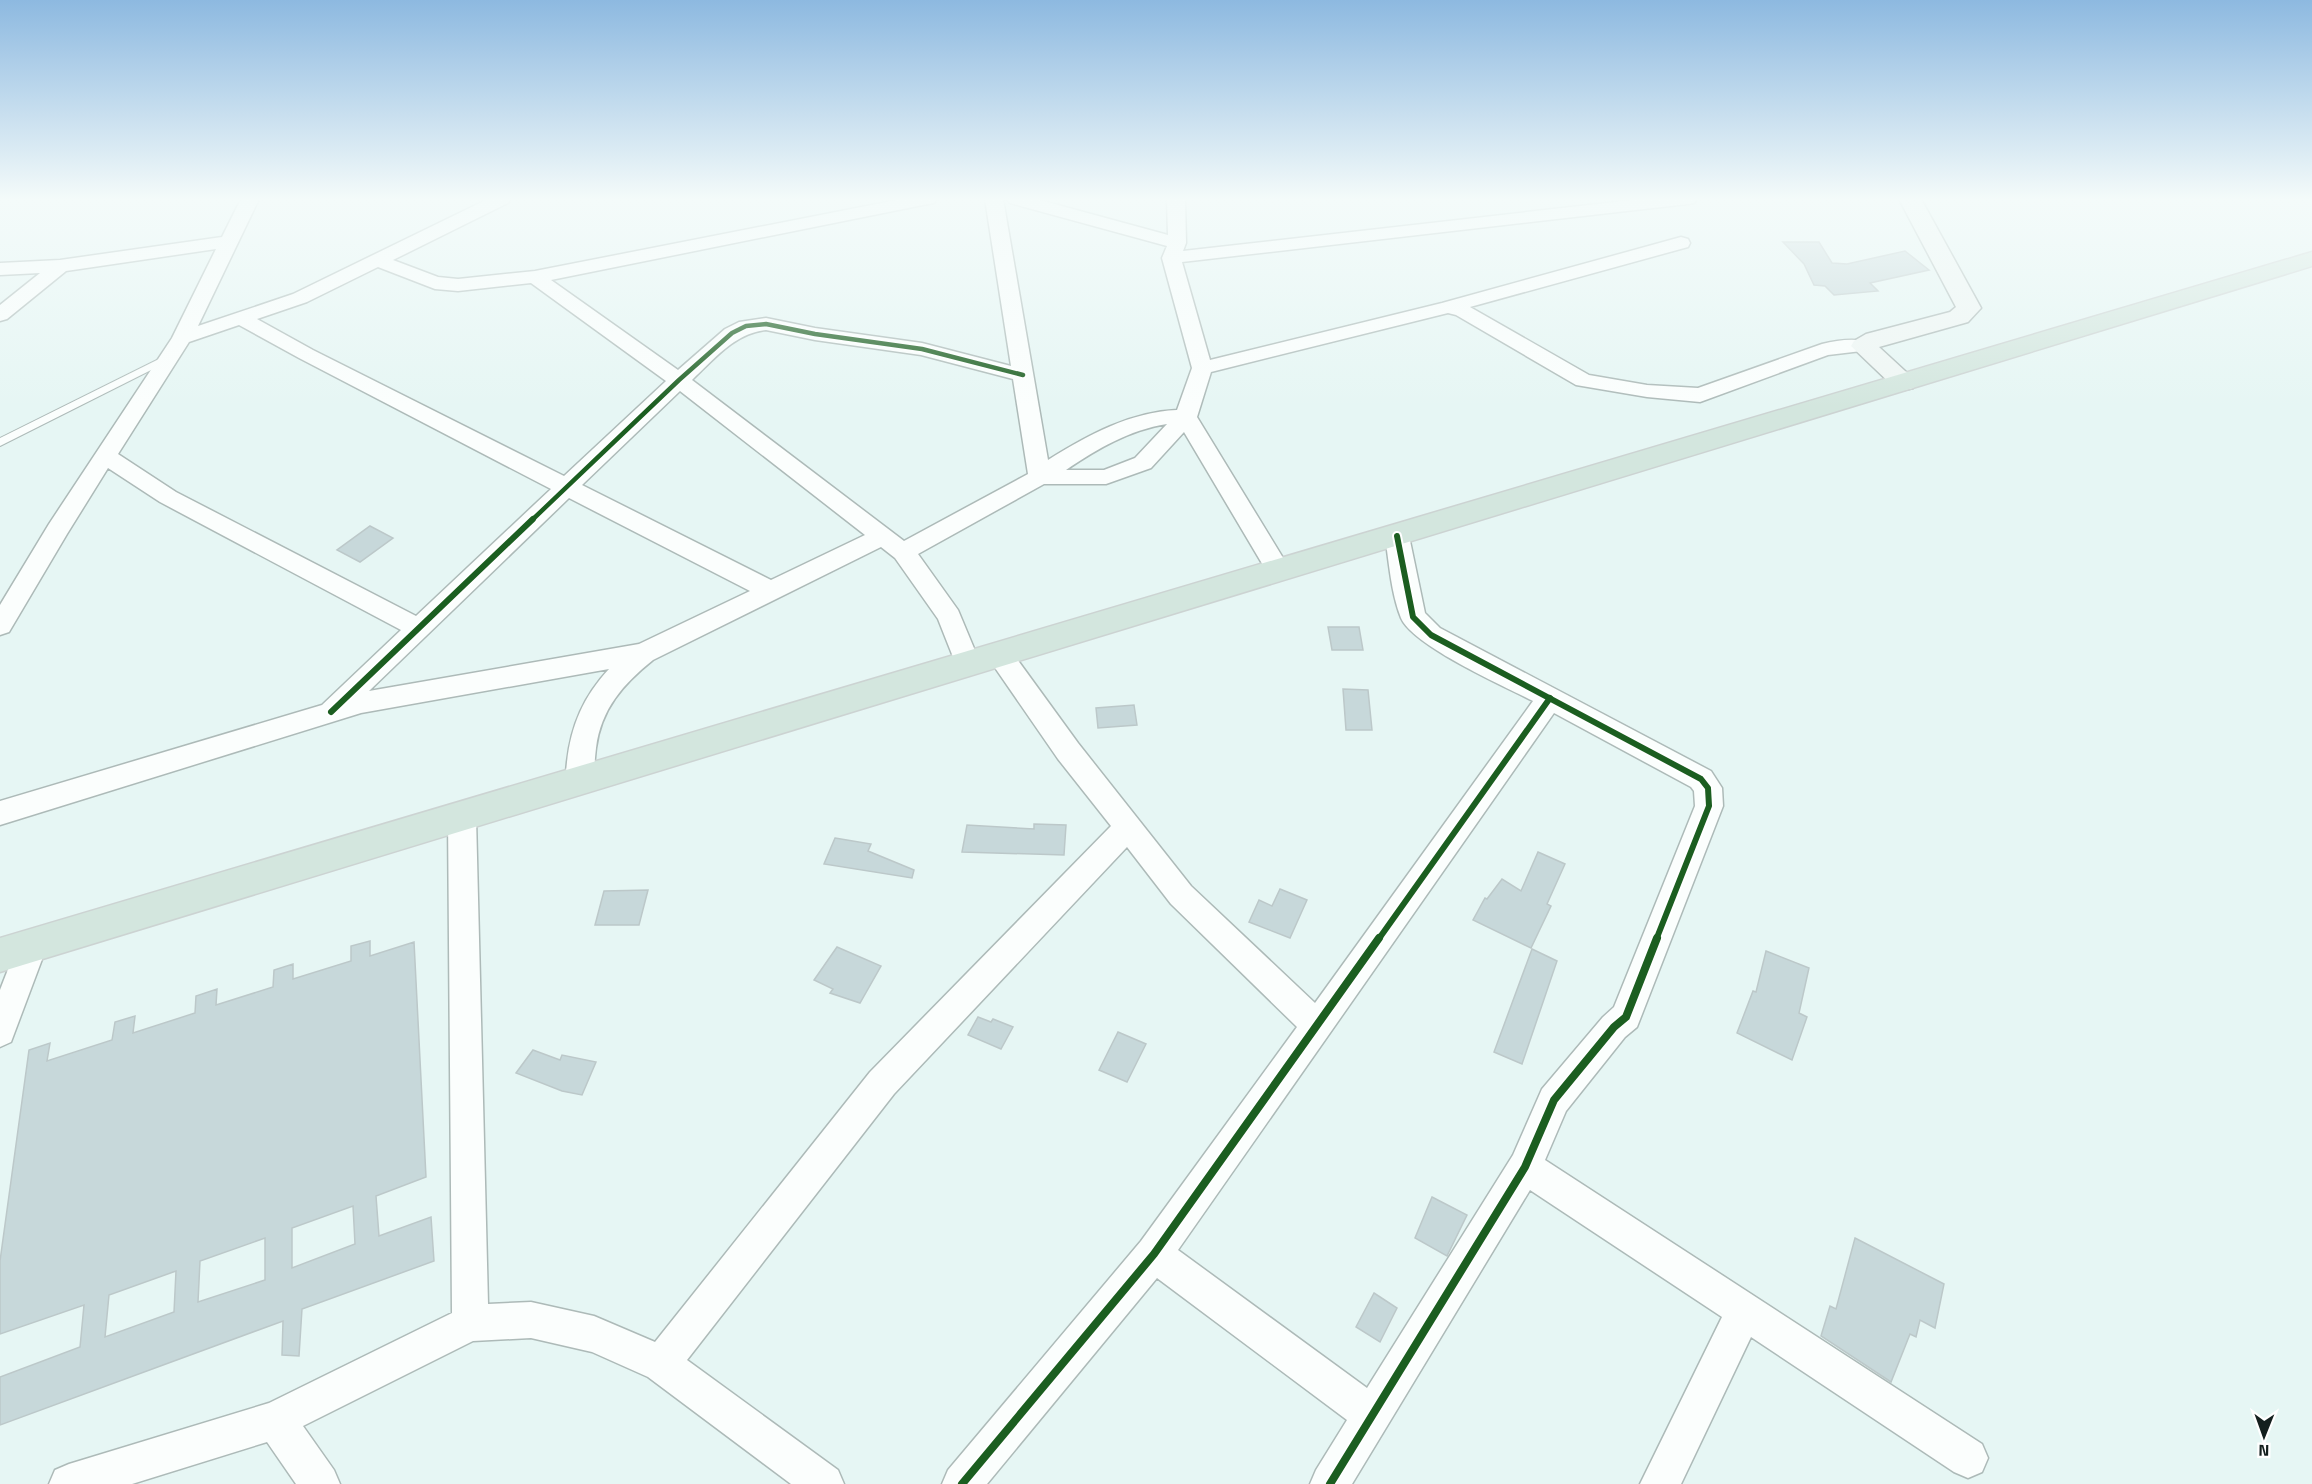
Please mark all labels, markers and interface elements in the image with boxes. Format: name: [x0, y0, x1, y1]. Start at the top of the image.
north arrow: [2234, 1406, 2294, 1466]
text: N: [2258, 1439, 2269, 1463]

